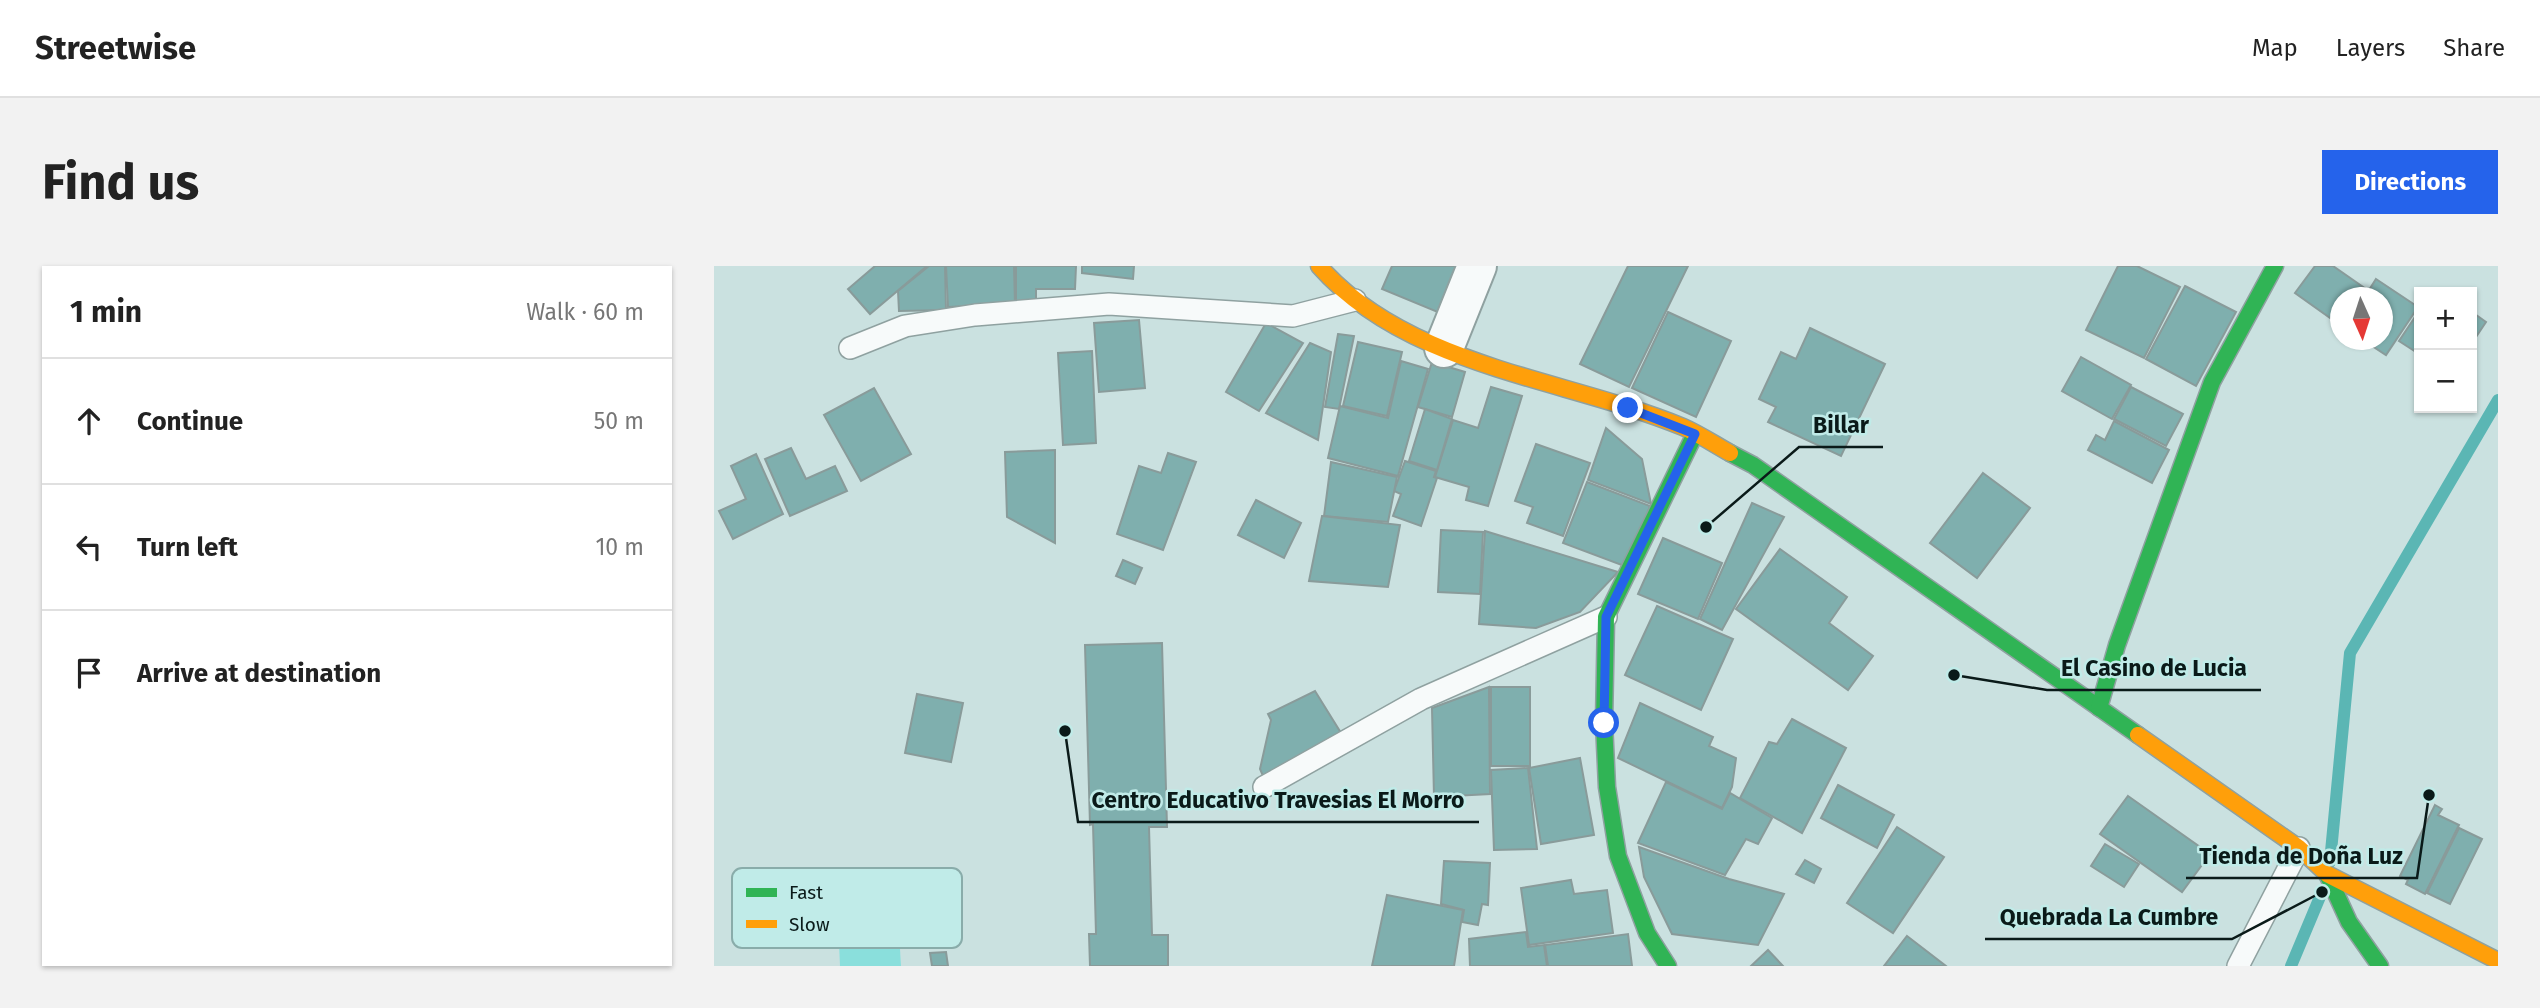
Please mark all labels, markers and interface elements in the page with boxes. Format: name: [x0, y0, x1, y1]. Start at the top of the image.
text: Streetwise: [35, 28, 196, 68]
text: Map: [2252, 34, 2298, 62]
text: Layers: [2336, 34, 2405, 62]
text: Share: [2443, 34, 2505, 62]
button: Directions: [2322, 150, 2498, 214]
text: Find us: [42, 153, 199, 212]
north arrow: [2330, 287, 2393, 350]
map controls: [2414, 287, 2477, 413]
button: +: [2414, 287, 2477, 350]
text: 1 min: [70, 294, 142, 330]
text: Walk · 60 m: [526, 298, 644, 326]
button: −: [2414, 350, 2477, 413]
route end: [1612, 392, 1643, 423]
icon: ahead: [70, 402, 108, 440]
callout: Billar: [1799, 403, 1883, 447]
text: Continue: [137, 406, 243, 437]
text: 50 m: [594, 407, 644, 435]
text: Billar: [1813, 411, 1870, 439]
icon: left: [70, 528, 108, 566]
text: Turn left: [137, 532, 238, 563]
text: 10 m: [595, 533, 644, 561]
callout: El Casino de Lucia: [2047, 646, 2261, 690]
icon: arrive: [70, 654, 108, 692]
text: El Casino de Lucia: [2061, 654, 2247, 682]
text: Arrive at destination: [137, 658, 381, 689]
route start: [1588, 707, 1619, 738]
callout: Centro Educativo Travesias El Morro: [1078, 778, 1479, 822]
text: Centro Educativo Travesias El Morro: [1092, 786, 1465, 814]
callout: Tienda de Doña Luz: [2186, 834, 2417, 878]
text: Tienda de Doña Luz: [2199, 842, 2403, 870]
legend: [732, 868, 962, 948]
text: Fast: [789, 881, 823, 904]
callout: Quebrada La Cumbre: [1985, 895, 2232, 939]
text: Quebrada La Cumbre: [2000, 903, 2218, 931]
text: Slow: [789, 913, 830, 936]

